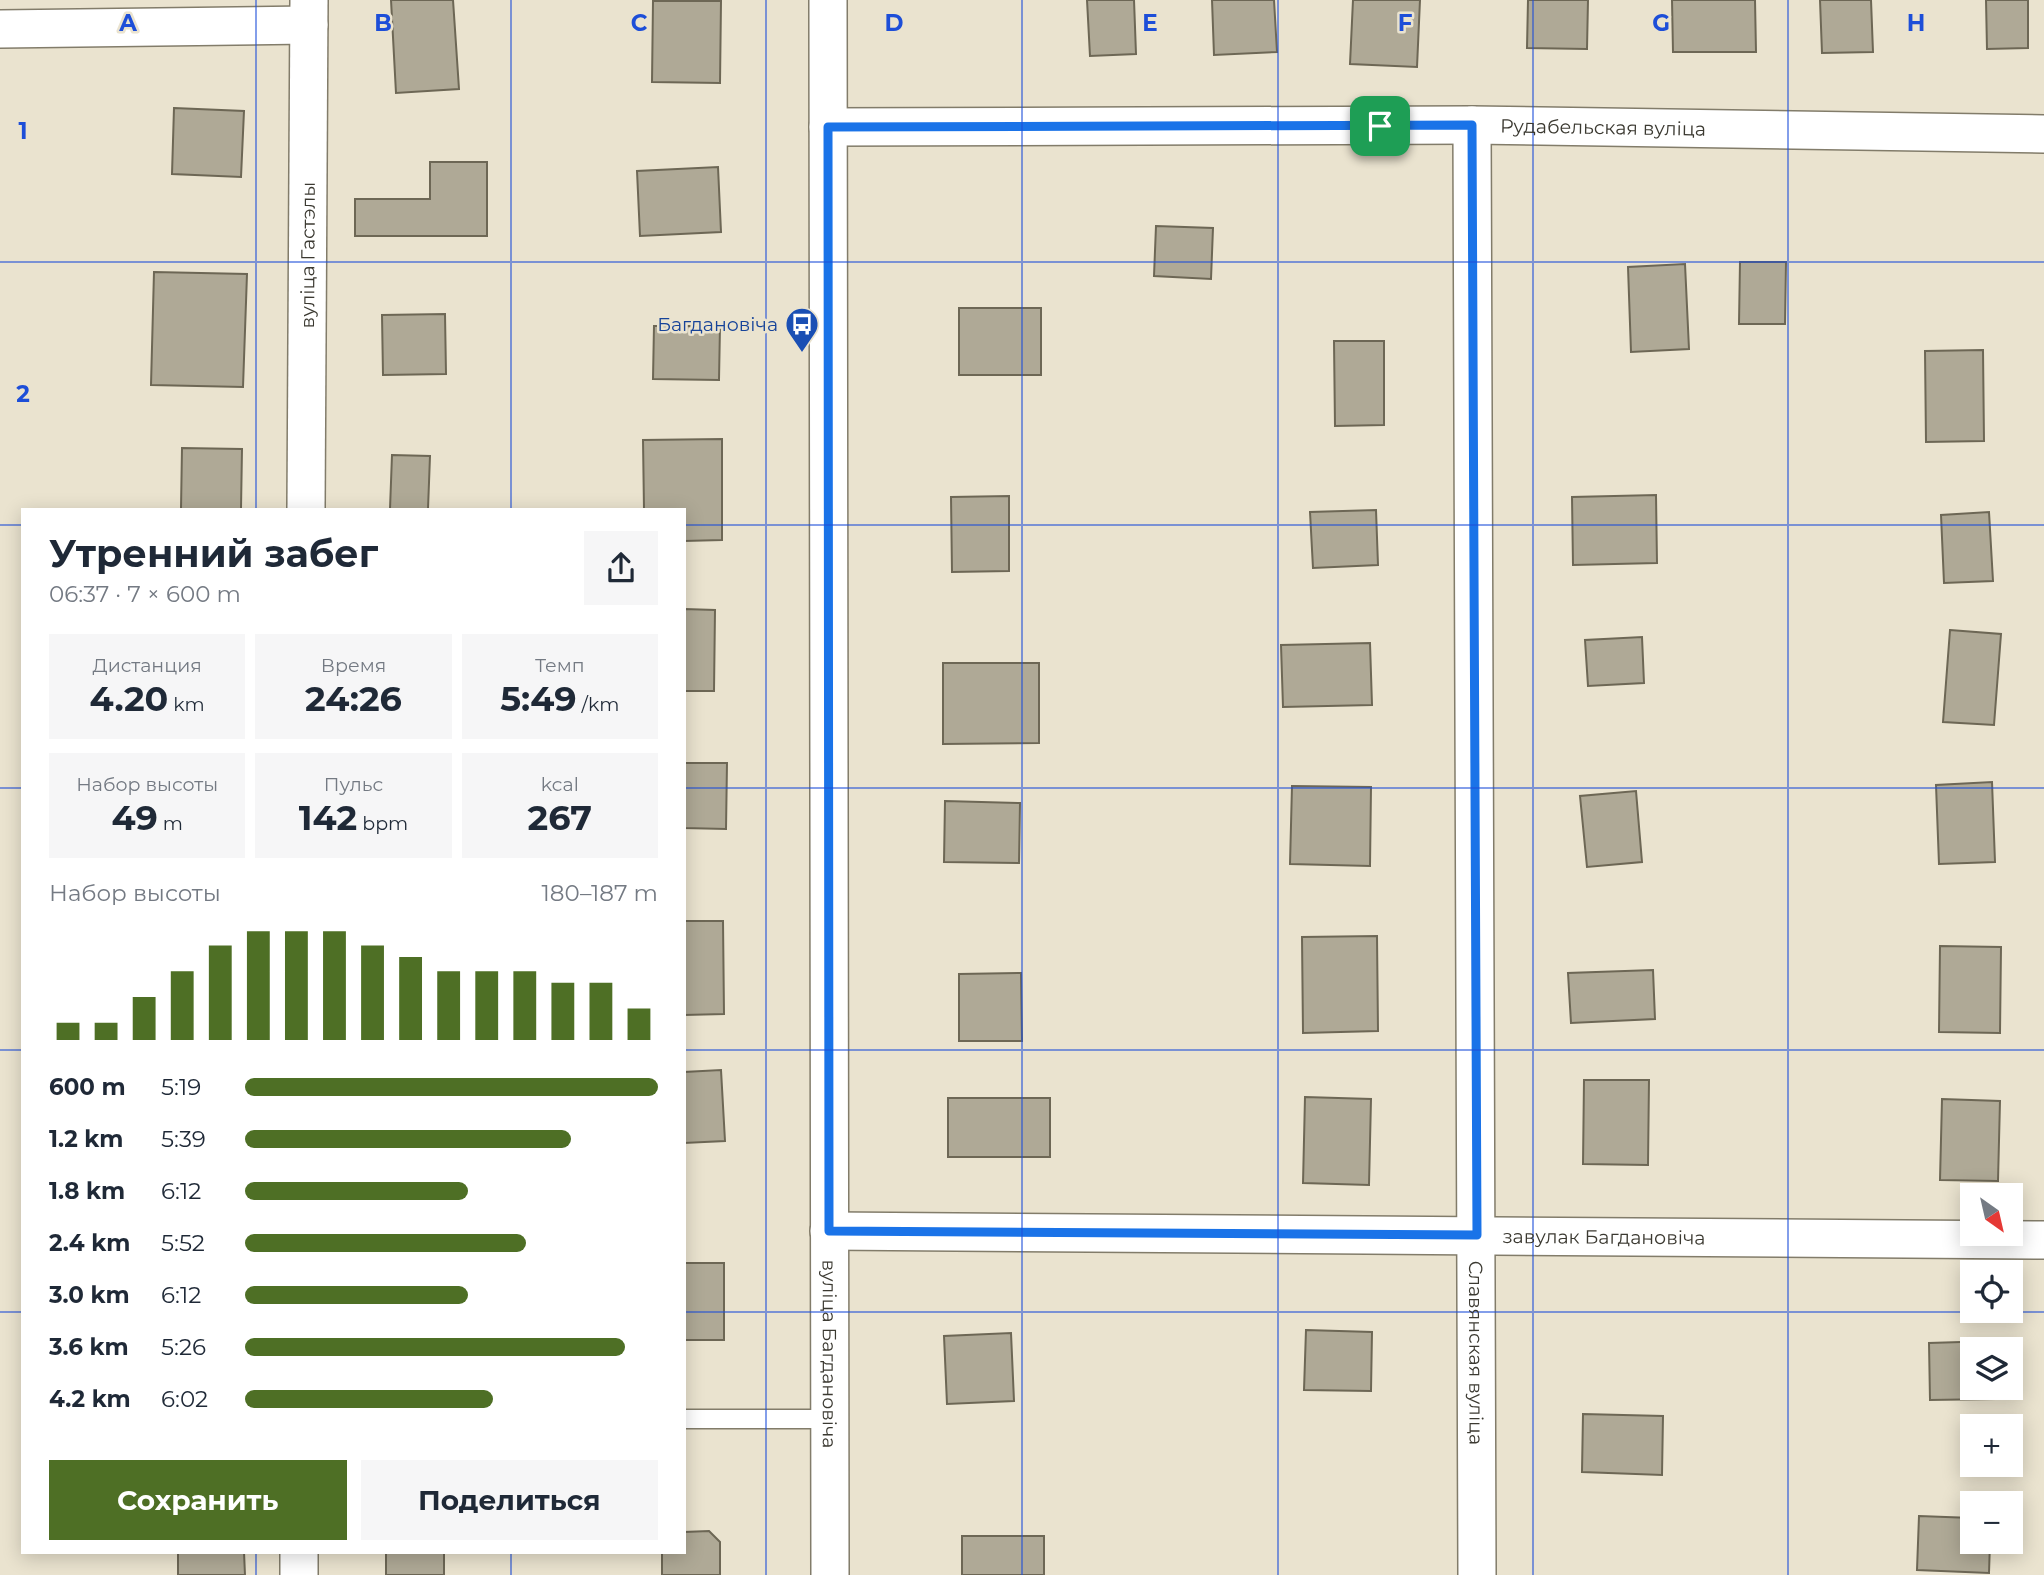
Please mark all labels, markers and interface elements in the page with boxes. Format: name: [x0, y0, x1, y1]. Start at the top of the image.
text: A: [118, 9, 137, 37]
text: B: [374, 9, 392, 37]
text: C: [631, 9, 648, 37]
text: D: [885, 9, 904, 37]
text: E: [1142, 9, 1158, 37]
text: F: [1398, 9, 1413, 37]
text: G: [1652, 9, 1670, 37]
text: H: [1907, 9, 1925, 37]
pin: [1350, 96, 1410, 156]
icon: arrive: [1361, 107, 1399, 145]
street label: Рудабельская вуліца: [1500, 114, 1706, 140]
text: 1: [18, 117, 28, 145]
street label: вуліца Гастэлы: [296, 182, 319, 328]
bus stop icon: Багдановіча: [783, 305, 821, 354]
place label: Багдановіча: [657, 313, 778, 336]
text: 2: [16, 380, 30, 408]
text: Утренний забег: [49, 530, 378, 577]
button: share: [584, 531, 658, 605]
text: 06:37 · 7 × 600 m: [49, 580, 241, 608]
text: Дистанция: [93, 654, 202, 677]
text: Время: [321, 654, 386, 677]
text: Темп: [535, 654, 585, 677]
text: 4.20: [90, 677, 168, 720]
text: 24:26: [305, 677, 402, 720]
text: 5:49: [500, 677, 577, 720]
text: km: [168, 693, 205, 716]
text: /km: [577, 693, 619, 716]
text: Набор высоты: [76, 773, 218, 796]
text: Пульс: [324, 773, 383, 796]
text: kcal: [541, 773, 579, 796]
text: 49: [111, 796, 158, 839]
text: 142: [299, 796, 357, 839]
text: 267: [528, 796, 592, 839]
text: m: [158, 812, 183, 835]
text: bpm: [357, 812, 408, 835]
text: Набор высоты: [49, 879, 221, 907]
text: 180–187 m: [542, 879, 658, 907]
text: 600 m: [49, 1073, 126, 1101]
text: 5:19: [161, 1073, 201, 1101]
text: 1.2 km: [49, 1125, 123, 1153]
text: 5:39: [161, 1125, 206, 1153]
text: 1.8 km: [49, 1177, 125, 1205]
text: 6:12: [161, 1177, 201, 1205]
north arrow: [1960, 1183, 2023, 1246]
map controls: [1960, 1183, 2023, 1554]
street label: завулак Багдановіча: [1502, 1224, 1706, 1249]
text: 2.4 km: [49, 1229, 130, 1257]
text: 5:52: [161, 1229, 205, 1257]
street label: вуліца Багдановіча: [818, 1260, 841, 1448]
button: locate: [1960, 1260, 2023, 1323]
street label: Славянская вуліца: [1464, 1261, 1488, 1445]
text: 3.0 km: [49, 1281, 130, 1309]
text: 6:12: [161, 1281, 201, 1309]
text: 3.6 km: [49, 1333, 129, 1361]
text: 5:26: [161, 1333, 206, 1361]
button: layers: [1960, 1337, 2023, 1400]
text: 4.2 km: [49, 1385, 131, 1413]
text: 6:02: [161, 1385, 208, 1413]
button: +: [1960, 1414, 2023, 1477]
button: Сохранить: [49, 1460, 347, 1540]
button: Поделиться: [361, 1460, 658, 1540]
button: −: [1960, 1491, 2023, 1554]

